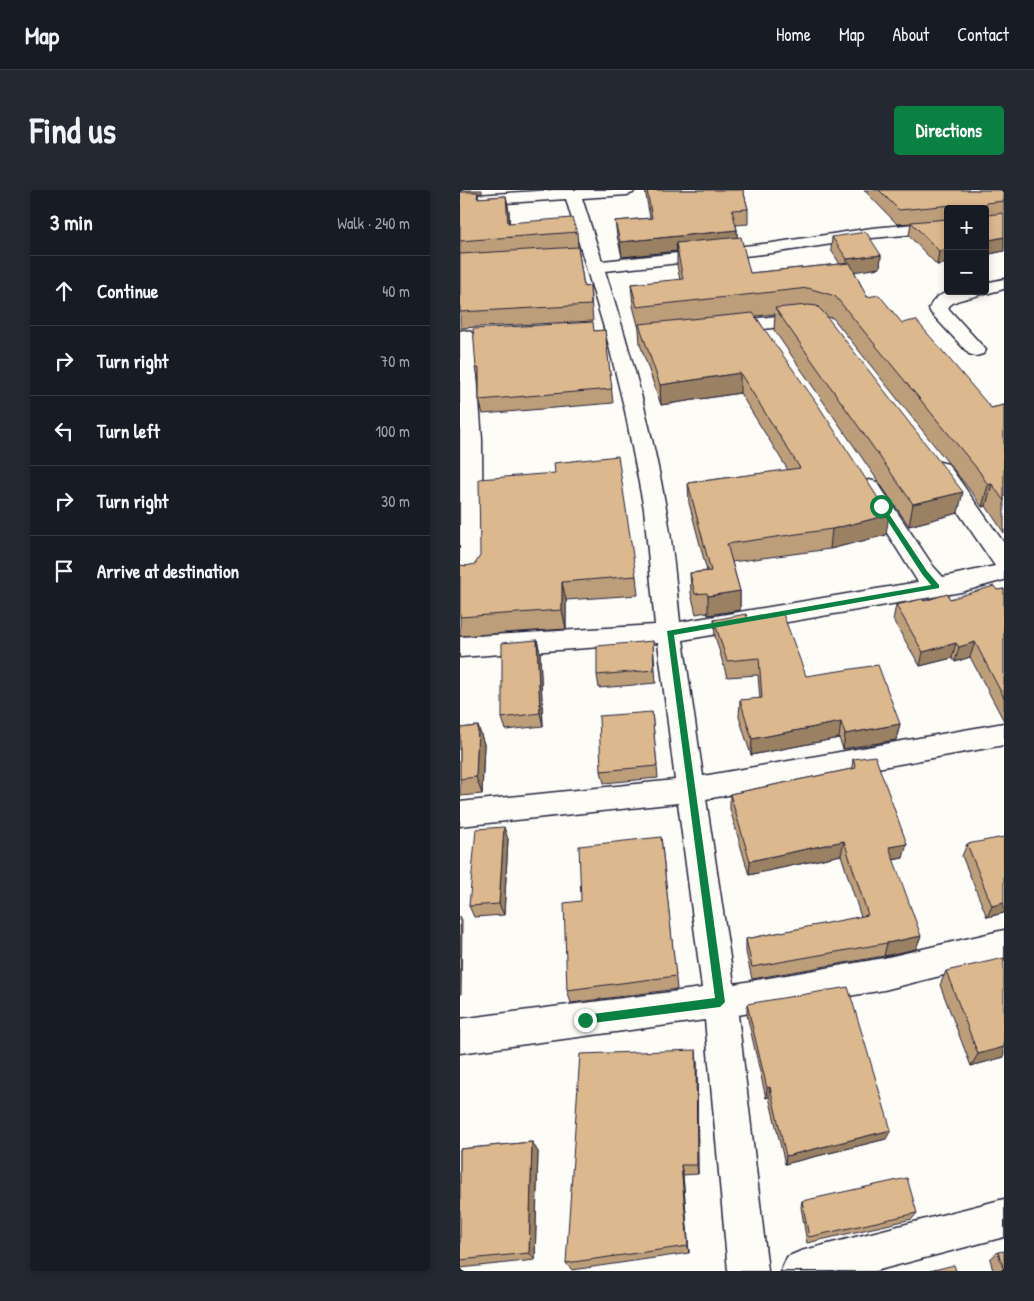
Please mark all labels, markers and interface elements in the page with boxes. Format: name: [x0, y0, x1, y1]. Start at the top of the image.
text: Map: [25, 19, 59, 51]
text: Home: [776, 22, 811, 47]
text: Map: [839, 22, 864, 47]
text: About: [892, 22, 929, 47]
text: Contact: [957, 22, 1009, 47]
button: Directions: [894, 106, 1004, 155]
text: Find us: [30, 107, 116, 154]
map controls: [944, 205, 989, 295]
button: +: [944, 205, 989, 250]
text: 3 min: [50, 208, 93, 237]
text: Walk · 240 m: [337, 212, 410, 234]
button: −: [944, 250, 989, 295]
icon: ahead: [50, 277, 78, 305]
text: Continue: [97, 278, 158, 304]
text: 40 m: [382, 280, 410, 302]
icon: right: [50, 347, 78, 375]
text: Turn right: [97, 348, 168, 374]
text: 70 m: [380, 350, 410, 372]
icon: left: [50, 417, 78, 445]
text: Turn left: [97, 418, 160, 444]
text: 100 m: [375, 420, 410, 442]
icon: right: [50, 487, 78, 515]
text: Turn right: [97, 488, 168, 514]
text: 30 m: [381, 490, 410, 512]
route start: [870, 495, 893, 518]
icon: arrive: [50, 557, 78, 585]
text: Arrive at destination: [97, 558, 239, 584]
route end: [574, 1009, 597, 1032]

